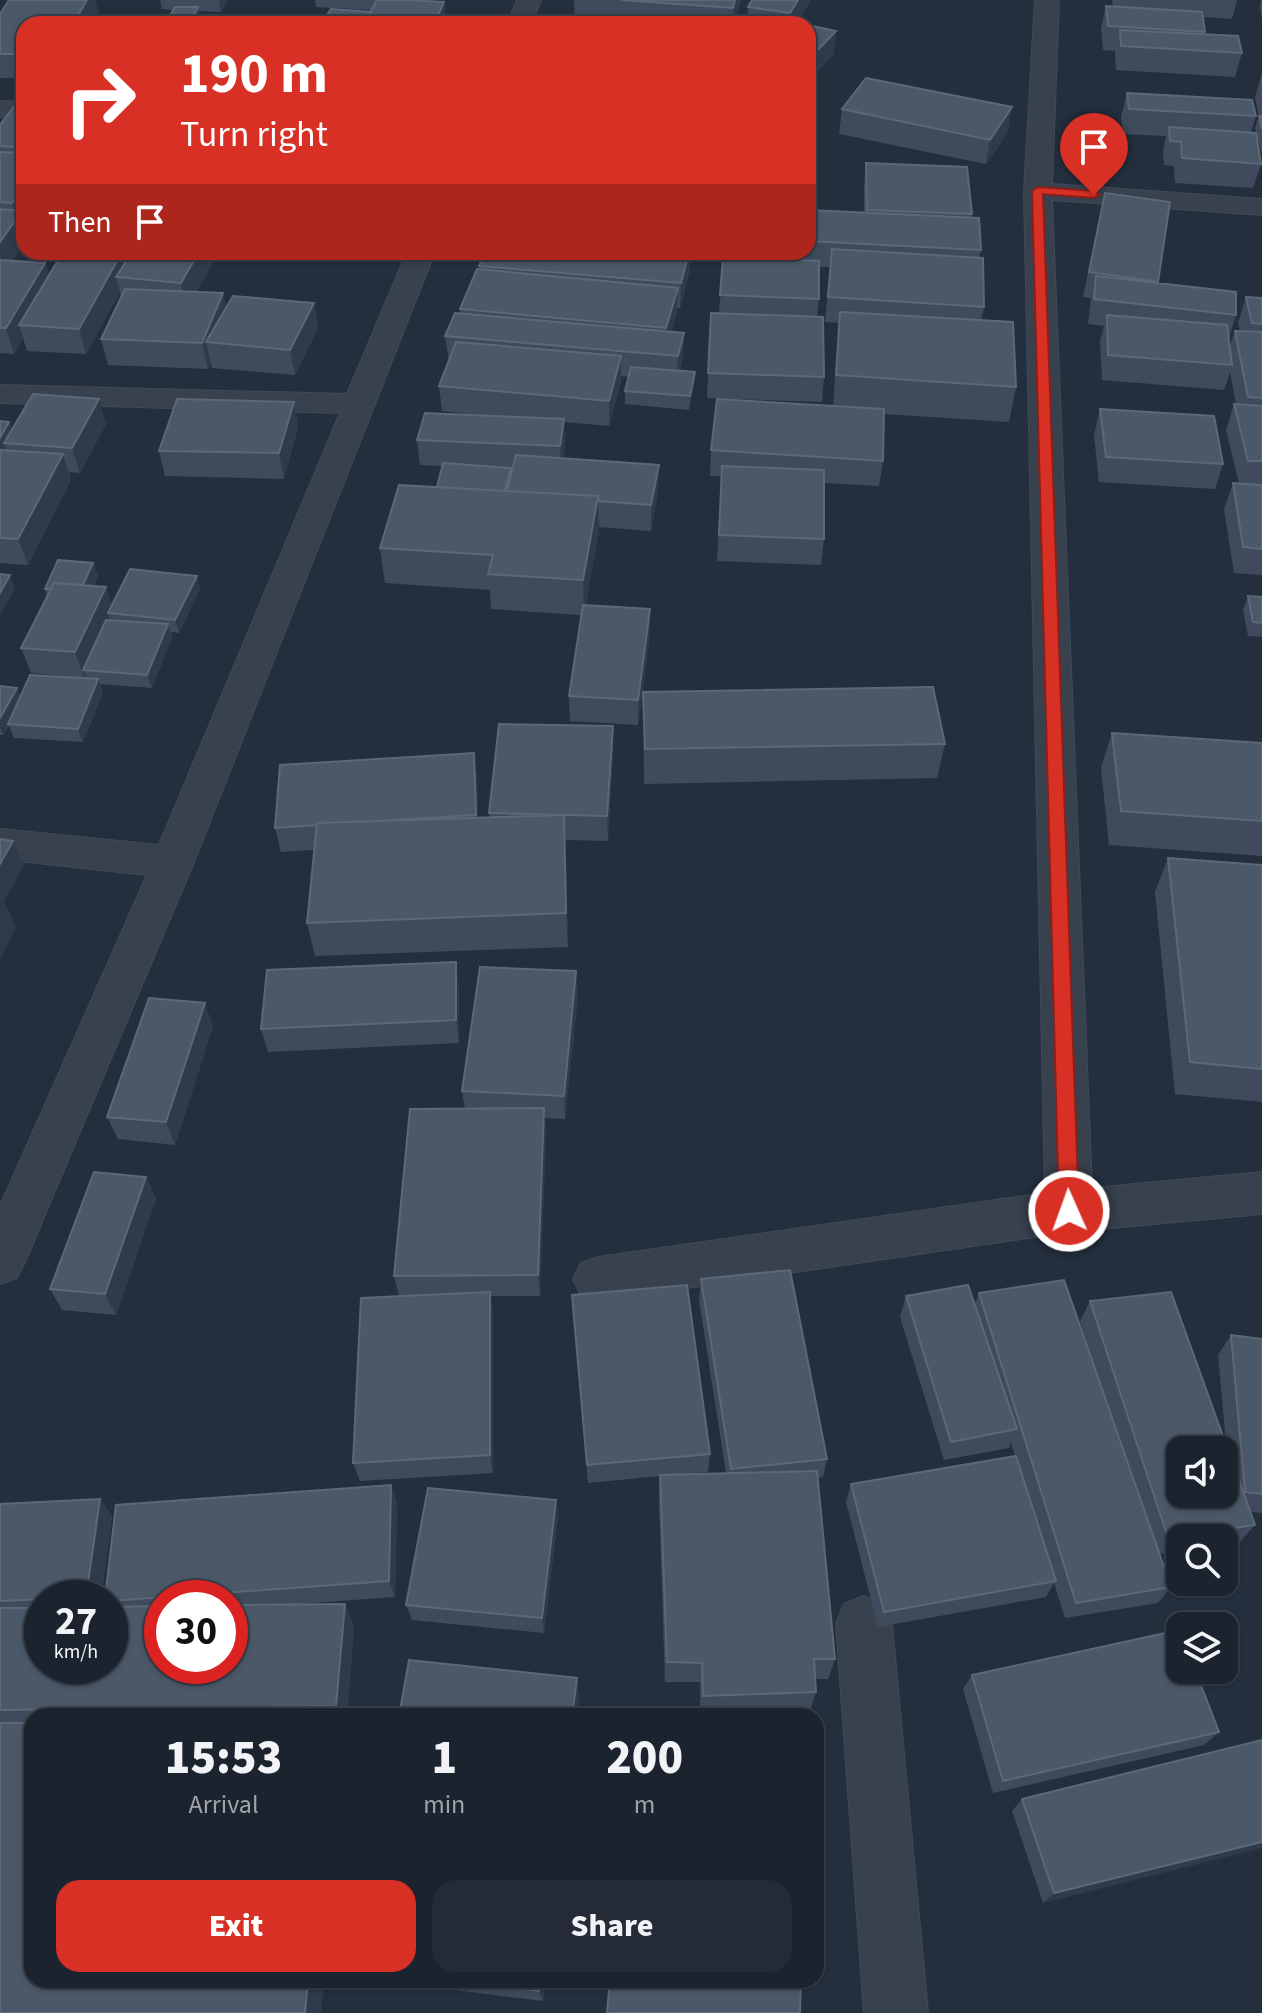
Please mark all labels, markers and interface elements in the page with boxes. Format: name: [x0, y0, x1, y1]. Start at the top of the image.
text: 190 m: [180, 35, 328, 114]
icon: right: [48, 48, 152, 152]
text: Turn right: [180, 109, 328, 160]
pin: [1060, 113, 1128, 195]
icon: arrive: [1072, 125, 1116, 169]
icon: arrive: [128, 200, 172, 244]
text: Then: [48, 201, 112, 244]
position arrow: [1027, 1169, 1111, 1253]
map controls: [1166, 1436, 1238, 1684]
button: sound: [1166, 1436, 1238, 1508]
button: search: [1166, 1524, 1238, 1596]
speed limit sign: 30: [144, 1580, 248, 1684]
text: 27: [55, 1593, 97, 1650]
button: layers: [1166, 1612, 1238, 1684]
text: km/h: [54, 1638, 98, 1666]
text: 15:53: [165, 1724, 282, 1792]
text: 1: [431, 1724, 457, 1792]
text: 200: [606, 1724, 683, 1792]
text: Arrival: [189, 1786, 259, 1823]
text: min: [423, 1786, 465, 1823]
text: m: [634, 1786, 655, 1823]
button: Exit: [56, 1880, 416, 1972]
button: Share: [432, 1880, 792, 1972]

